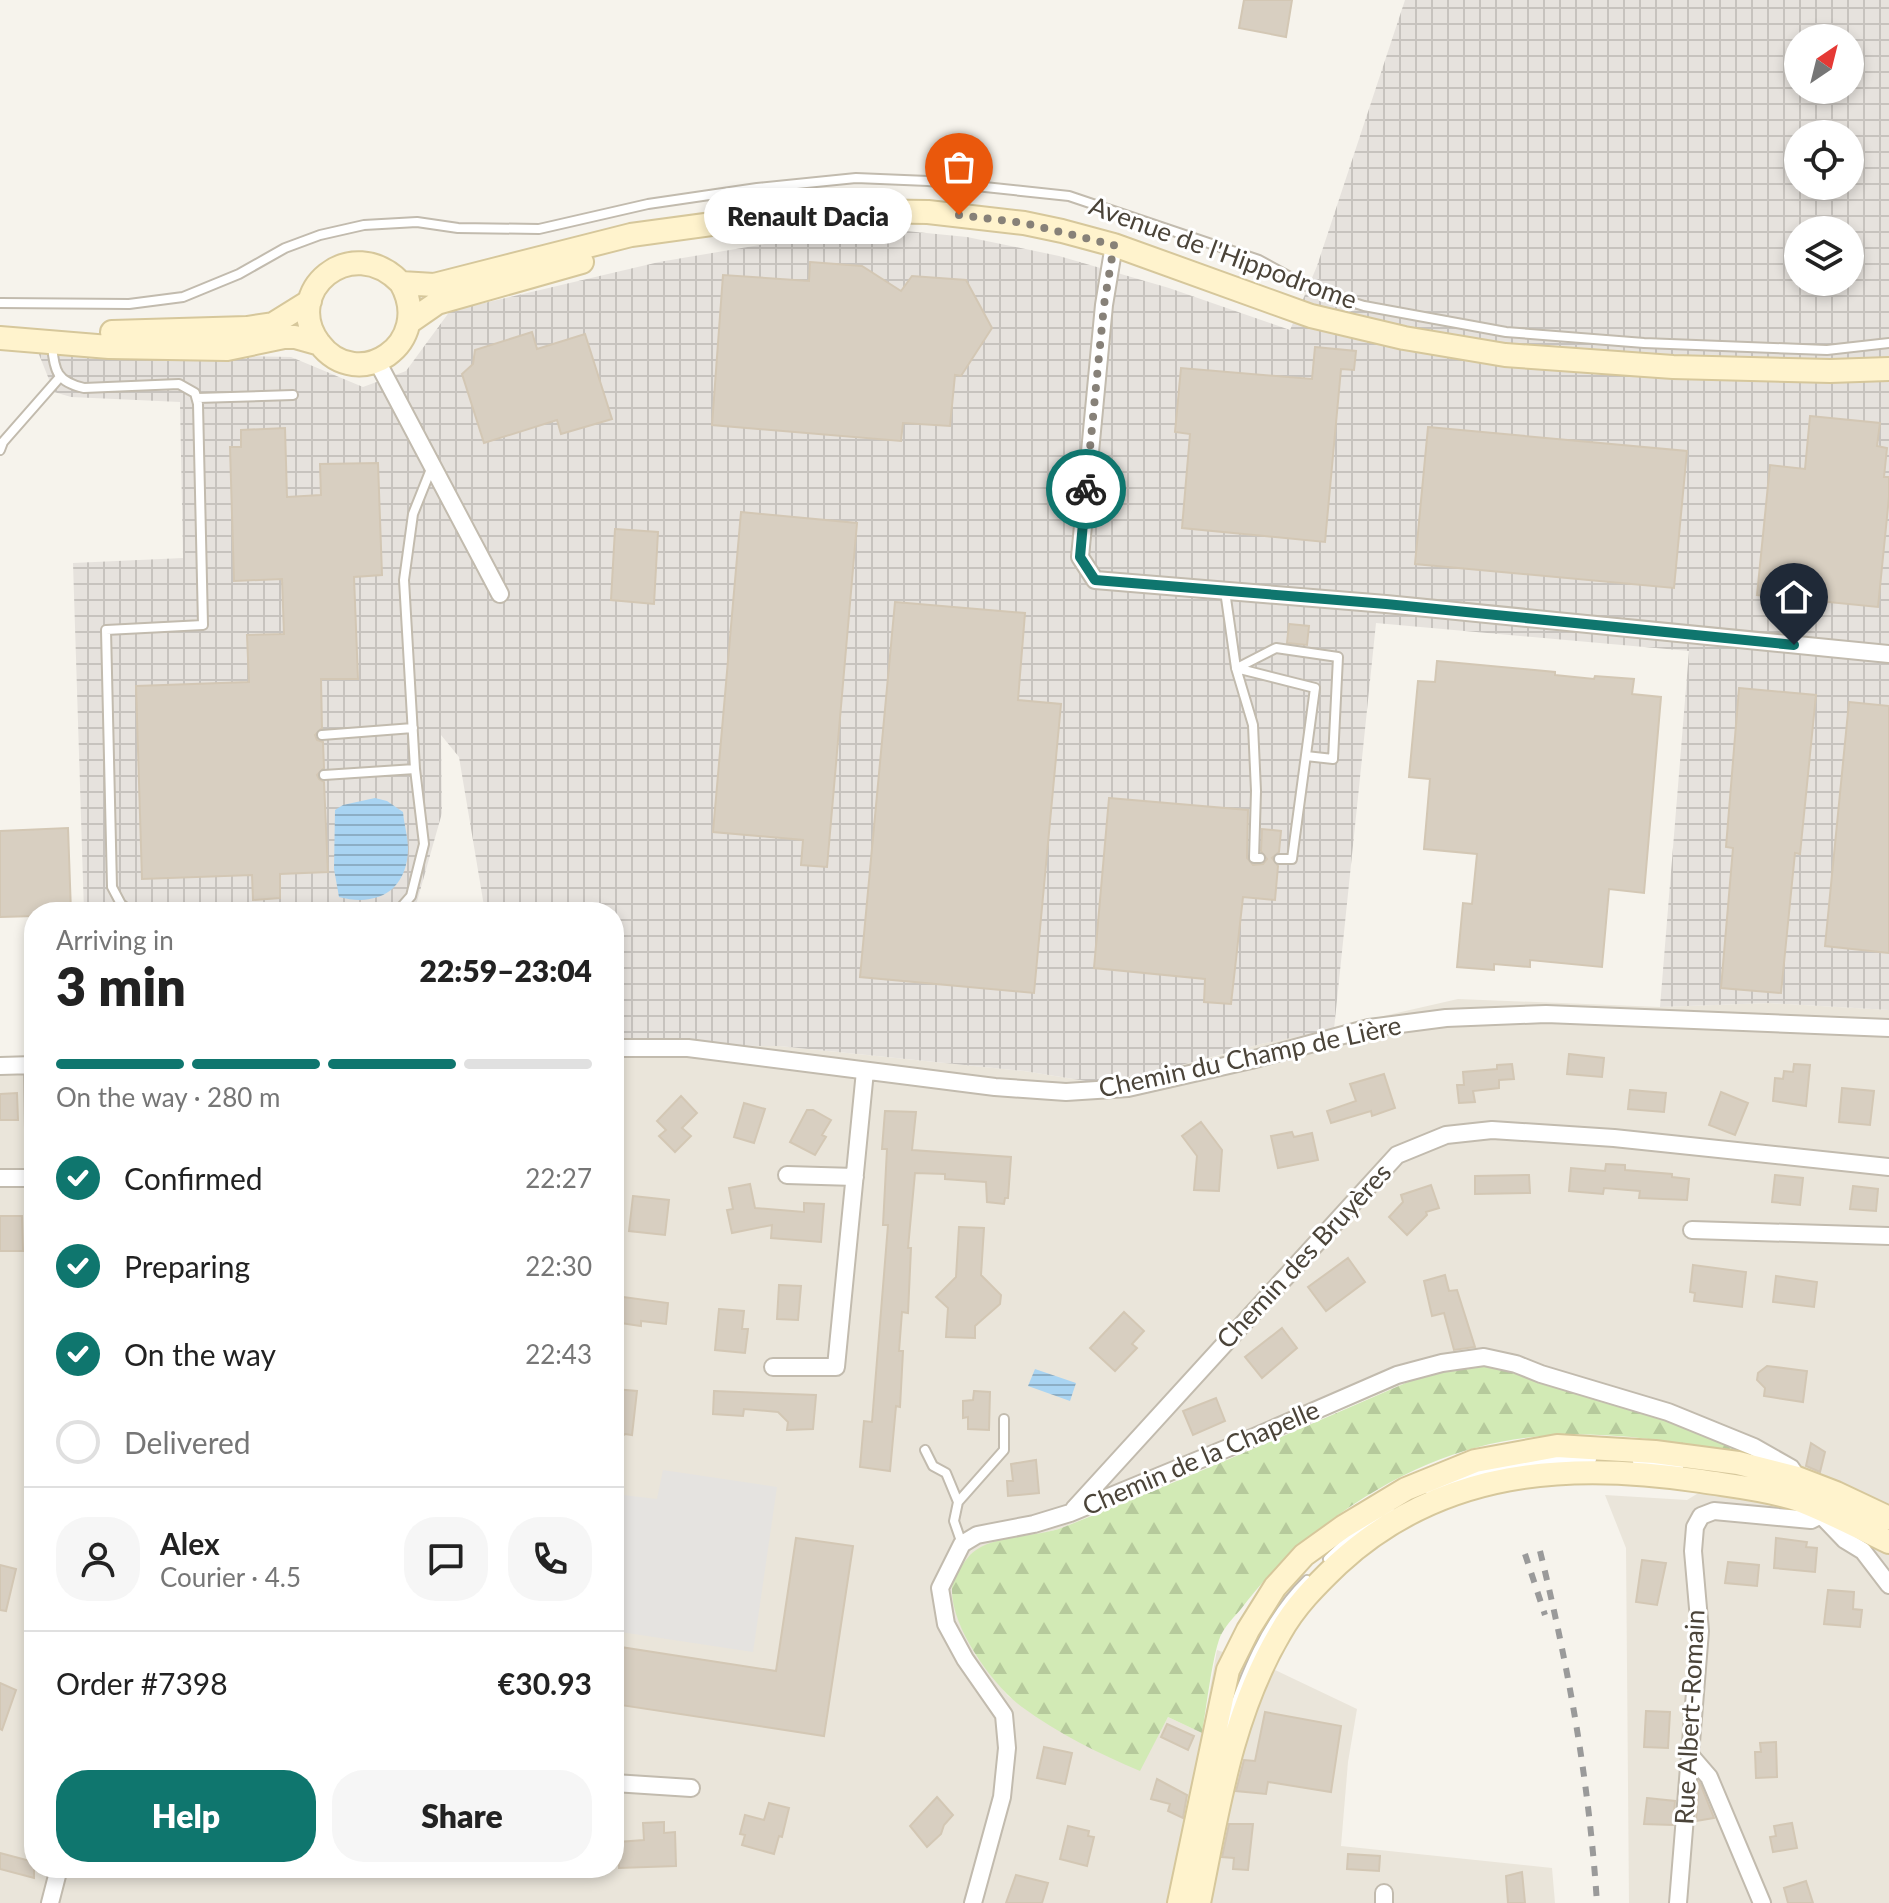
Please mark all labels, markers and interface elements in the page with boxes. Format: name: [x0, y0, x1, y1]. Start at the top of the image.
north arrow: [1784, 24, 1864, 104]
map controls: [1784, 24, 1864, 296]
button: locate: [1784, 120, 1864, 200]
pin: [925, 133, 993, 215]
icon: bag: [937, 145, 981, 189]
callout: Renault Dacia: [703, 187, 911, 243]
street label: Avenue de l'Hippodrome: [1085, 189, 1361, 315]
text: Renault Dacia: [727, 200, 889, 232]
button: layers: [1784, 216, 1864, 296]
courier: [1046, 449, 1126, 529]
icon: bike: [1064, 467, 1108, 511]
pin: [1760, 563, 1828, 645]
icon: home: [1772, 575, 1816, 619]
text: Arriving in: [56, 924, 174, 956]
text: 22:59–23:04: [419, 952, 592, 988]
text: 3 min: [56, 955, 186, 1017]
street label: Chemin du Champ de Lière: [1096, 1008, 1404, 1104]
text: On the way · 280 m: [56, 1081, 280, 1113]
icon: check: [56, 1156, 100, 1200]
street label: Chemin des Bruyères: [1209, 1156, 1397, 1355]
text: Confirmed: [124, 1160, 263, 1196]
text: 22:27: [525, 1162, 592, 1194]
icon: check: [56, 1244, 100, 1288]
text: Preparing: [124, 1248, 250, 1284]
text: 22:30: [525, 1250, 592, 1282]
icon: check: [56, 1332, 100, 1376]
text: On the way: [124, 1336, 276, 1372]
text: 22:43: [525, 1338, 592, 1370]
street label: Chemin de la Chapelle: [1077, 1393, 1324, 1521]
text: Delivered: [124, 1424, 251, 1460]
button: person: [56, 1517, 140, 1601]
button: chat: [404, 1517, 488, 1601]
button: phone: [508, 1517, 592, 1601]
text: Alex: [160, 1525, 220, 1561]
text: Courier · 4.5: [160, 1561, 301, 1593]
street label: Rue Albert-Romain: [1667, 1609, 1711, 1825]
text: Order #7398: [56, 1665, 228, 1701]
text: €30.93: [498, 1665, 592, 1701]
button: Help: [56, 1770, 316, 1862]
button: Share: [332, 1770, 592, 1862]

